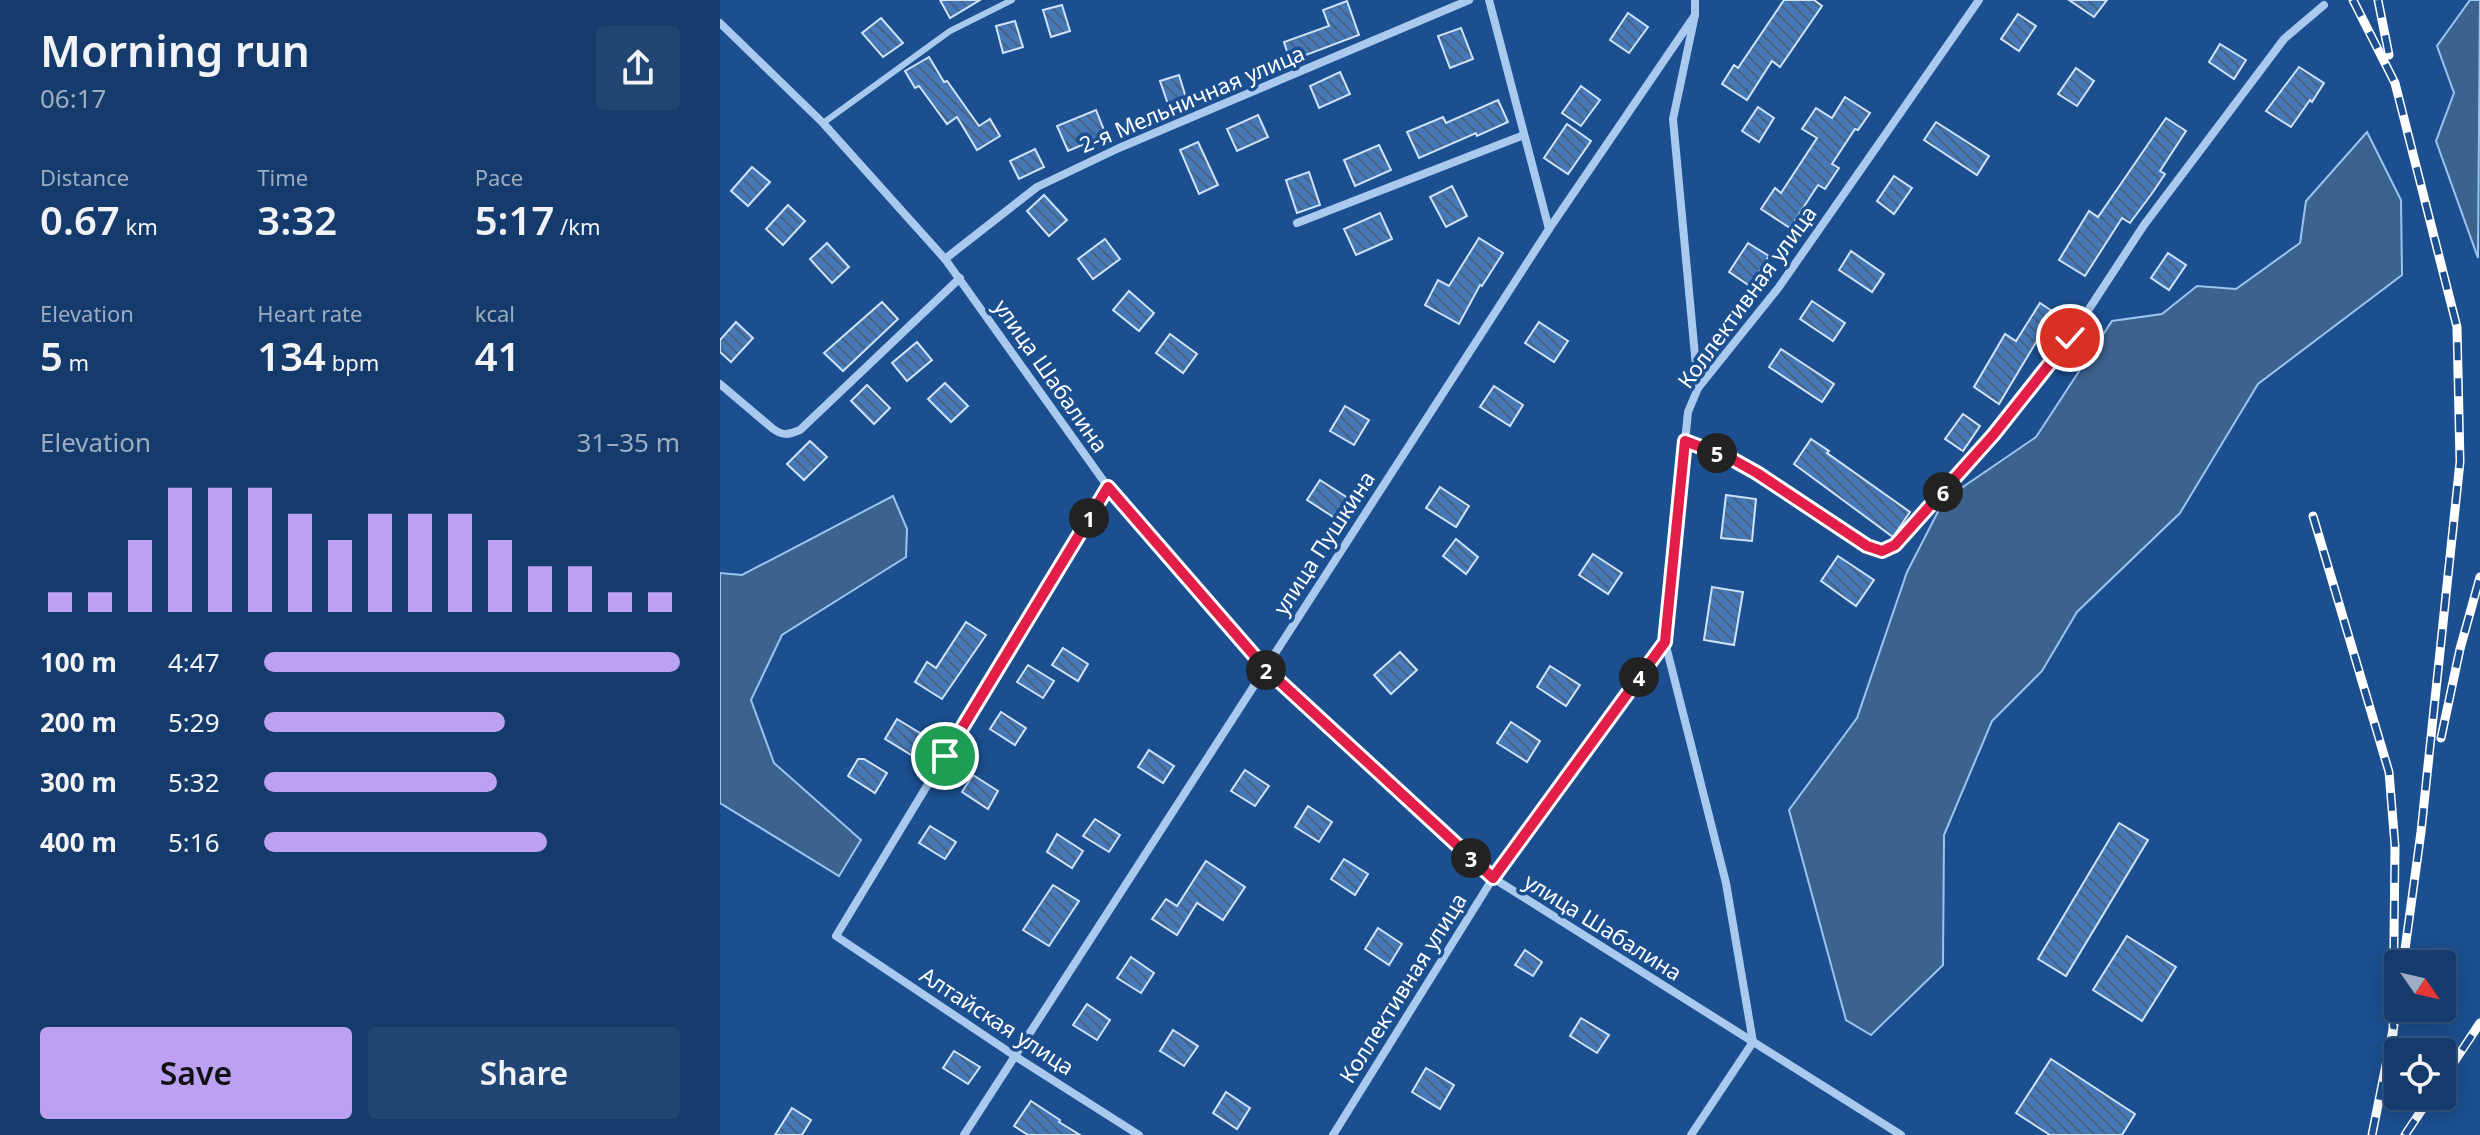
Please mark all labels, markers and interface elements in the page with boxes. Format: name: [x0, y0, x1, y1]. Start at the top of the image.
text: Morning run: [40, 20, 310, 80]
button: share: [596, 26, 680, 110]
street label: 2-я Мельничная улица: [1074, 37, 1309, 159]
text: 06:17: [40, 80, 106, 116]
text: Distance: [40, 162, 129, 192]
text: Time: [257, 162, 308, 192]
text: Pace: [475, 162, 523, 192]
text: 0.67: [40, 192, 120, 247]
text: 3:32: [257, 192, 337, 247]
text: 5:17: [475, 192, 554, 247]
street label: Коллективная улица: [1670, 199, 1823, 394]
text: km: [120, 211, 158, 241]
text: /km: [554, 211, 601, 241]
street label: улица Шабалина: [988, 293, 1116, 458]
text: Elevation: [40, 298, 134, 328]
text: Heart rate: [257, 298, 362, 328]
text: kcal: [475, 298, 515, 328]
pin: [2036, 304, 2104, 372]
icon: check: [2048, 316, 2092, 360]
text: 5: [40, 328, 63, 383]
text: 134: [257, 328, 326, 383]
text: 41: [475, 328, 520, 383]
text: m: [63, 347, 89, 377]
text: bpm: [326, 347, 379, 377]
text: Elevation: [40, 424, 151, 460]
text: 31–35 m: [576, 424, 680, 460]
pin: 5: [1697, 433, 1737, 473]
text: 5: [1711, 438, 1723, 468]
street label: улица Пушкина: [1265, 465, 1381, 620]
pin: 6: [1923, 472, 1963, 512]
text: 6: [1937, 477, 1949, 507]
pin: 1: [1069, 498, 1109, 538]
text: 1: [1083, 503, 1095, 533]
text: 100 m: [40, 644, 117, 680]
text: 4:47: [168, 644, 220, 680]
pin: 2: [1246, 650, 1286, 690]
text: 2: [1260, 655, 1272, 685]
pin: 4: [1619, 657, 1659, 697]
text: 4: [1633, 662, 1645, 692]
text: 200 m: [40, 704, 117, 740]
text: 5:29: [168, 704, 220, 740]
pin: [911, 722, 979, 790]
icon: arrive: [923, 734, 967, 778]
text: 300 m: [40, 764, 117, 800]
text: 5:32: [168, 764, 220, 800]
text: 400 m: [40, 824, 117, 860]
text: 5:16: [168, 824, 220, 860]
pin: 3: [1451, 838, 1491, 878]
text: 3: [1465, 843, 1477, 873]
street label: улица Шабалина: [1519, 866, 1688, 987]
street label: Коллективная улица: [1331, 887, 1473, 1088]
north arrow: [2384, 950, 2456, 1022]
map controls: [2384, 950, 2456, 1110]
street label: Алтайская улица: [915, 959, 1080, 1081]
button: Save: [40, 1027, 352, 1119]
button: Share: [368, 1027, 680, 1119]
button: locate: [2384, 1038, 2456, 1110]

